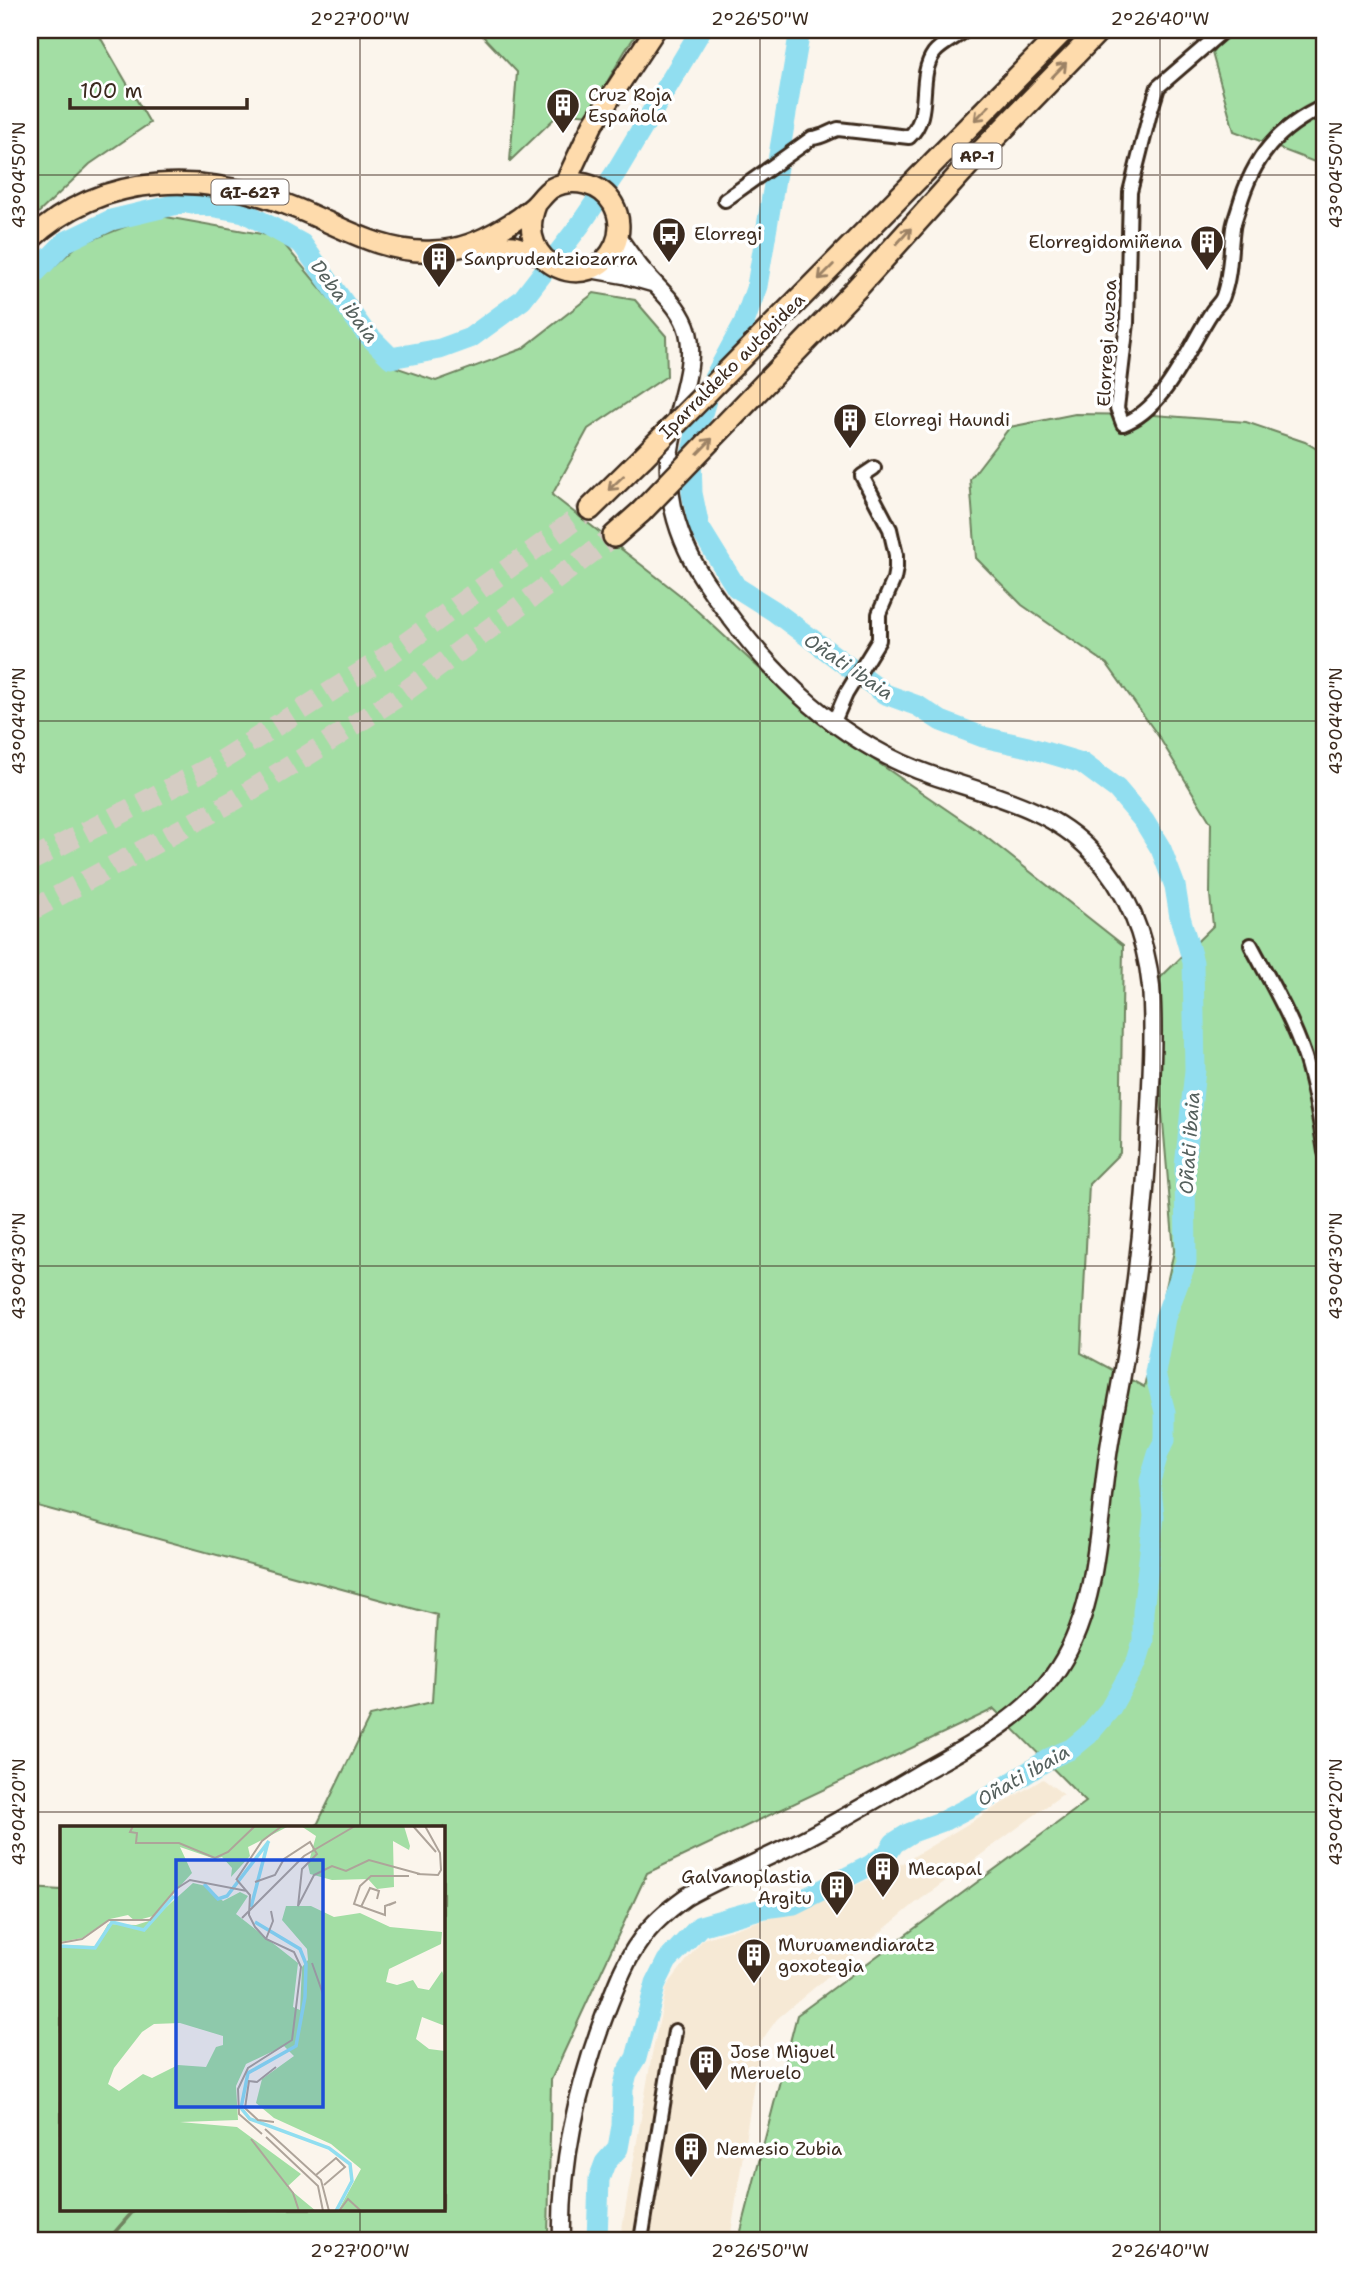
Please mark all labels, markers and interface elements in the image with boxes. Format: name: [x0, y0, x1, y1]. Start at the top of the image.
text: 2°27'00"W: [310, 7, 410, 31]
text: 2°26'50"W: [711, 7, 809, 31]
text: 2°26'40"W: [1110, 7, 1210, 31]
one-way arrow: [1051, 62, 1068, 79]
scale bar: [70, 66, 247, 110]
text: 100 m: [80, 77, 143, 105]
place label: Cruz Roja Española: [588, 83, 672, 128]
building icon: Cruz Roja Española: [544, 86, 582, 135]
one-way arrow: [973, 104, 990, 121]
text: 43°04'50"N: [7, 122, 31, 228]
text: 43°04'50"N: [1324, 122, 1348, 228]
road number: AP-1: [953, 144, 1002, 168]
road number: GI-627: [212, 180, 288, 204]
bus stop icon: Elorregi: [650, 215, 688, 264]
place label: Elorregi: [694, 222, 762, 246]
building icon: Elorregidomiñena: [1188, 223, 1226, 272]
one-way arrow: [896, 227, 912, 245]
place label: Elorregidomiñena: [1029, 230, 1182, 254]
building icon: Sanprudentziozarra: [420, 240, 458, 289]
place label: Sanprudentziozarra: [464, 247, 637, 271]
water label: Deba ibaia: [305, 255, 384, 348]
one-way arrow: [818, 263, 835, 280]
street label: Elorregi auzoa: [1092, 279, 1122, 407]
street label: Iparraldeko autobidea: [654, 288, 810, 444]
building icon: Elorregi Haundi: [831, 401, 869, 450]
place label: Elorregi Haundi: [874, 408, 1010, 432]
one-way arrow: [697, 437, 714, 454]
one-way arrow: [608, 474, 625, 491]
water label: Oñati ibaia: [799, 627, 898, 705]
text: 43°04'40"N: [7, 667, 31, 775]
text: 43°04'40"N: [1324, 667, 1348, 775]
water label: Oñati ibaia: [1173, 1091, 1206, 1195]
text: 43°04'30"N: [7, 1212, 31, 1320]
text: 43°04'30"N: [1324, 1212, 1348, 1320]
water label: Oñati ibaia: [973, 1739, 1074, 1812]
text: 43°04'20"N: [7, 1758, 31, 1866]
text: 43°04'20"N: [1324, 1758, 1348, 1866]
inset map: [60, 1826, 444, 2210]
building icon: Mecapal: [864, 1850, 902, 1899]
place label: Mecapal: [908, 1857, 982, 1881]
place label: Galvanoplastia Argitu: [681, 1865, 812, 1910]
building icon: Galvanoplastia Argitu: [818, 1868, 856, 1917]
place label: Muruamendiaratz goxotegia: [778, 1933, 935, 1978]
building icon: Muruamendiaratz goxotegia: [735, 1936, 773, 1985]
place label: Jose Miguel Meruelo: [730, 2040, 836, 2085]
building icon: Jose Miguel Meruelo: [687, 2043, 725, 2092]
building icon: Nemesio Zubia: [672, 2130, 710, 2179]
place label: Nemesio Zubia: [716, 2137, 842, 2161]
text: 2°27'00"W: [310, 2239, 410, 2263]
text: 2°26'50"W: [711, 2239, 809, 2263]
text: 2°26'40"W: [1110, 2239, 1210, 2263]

